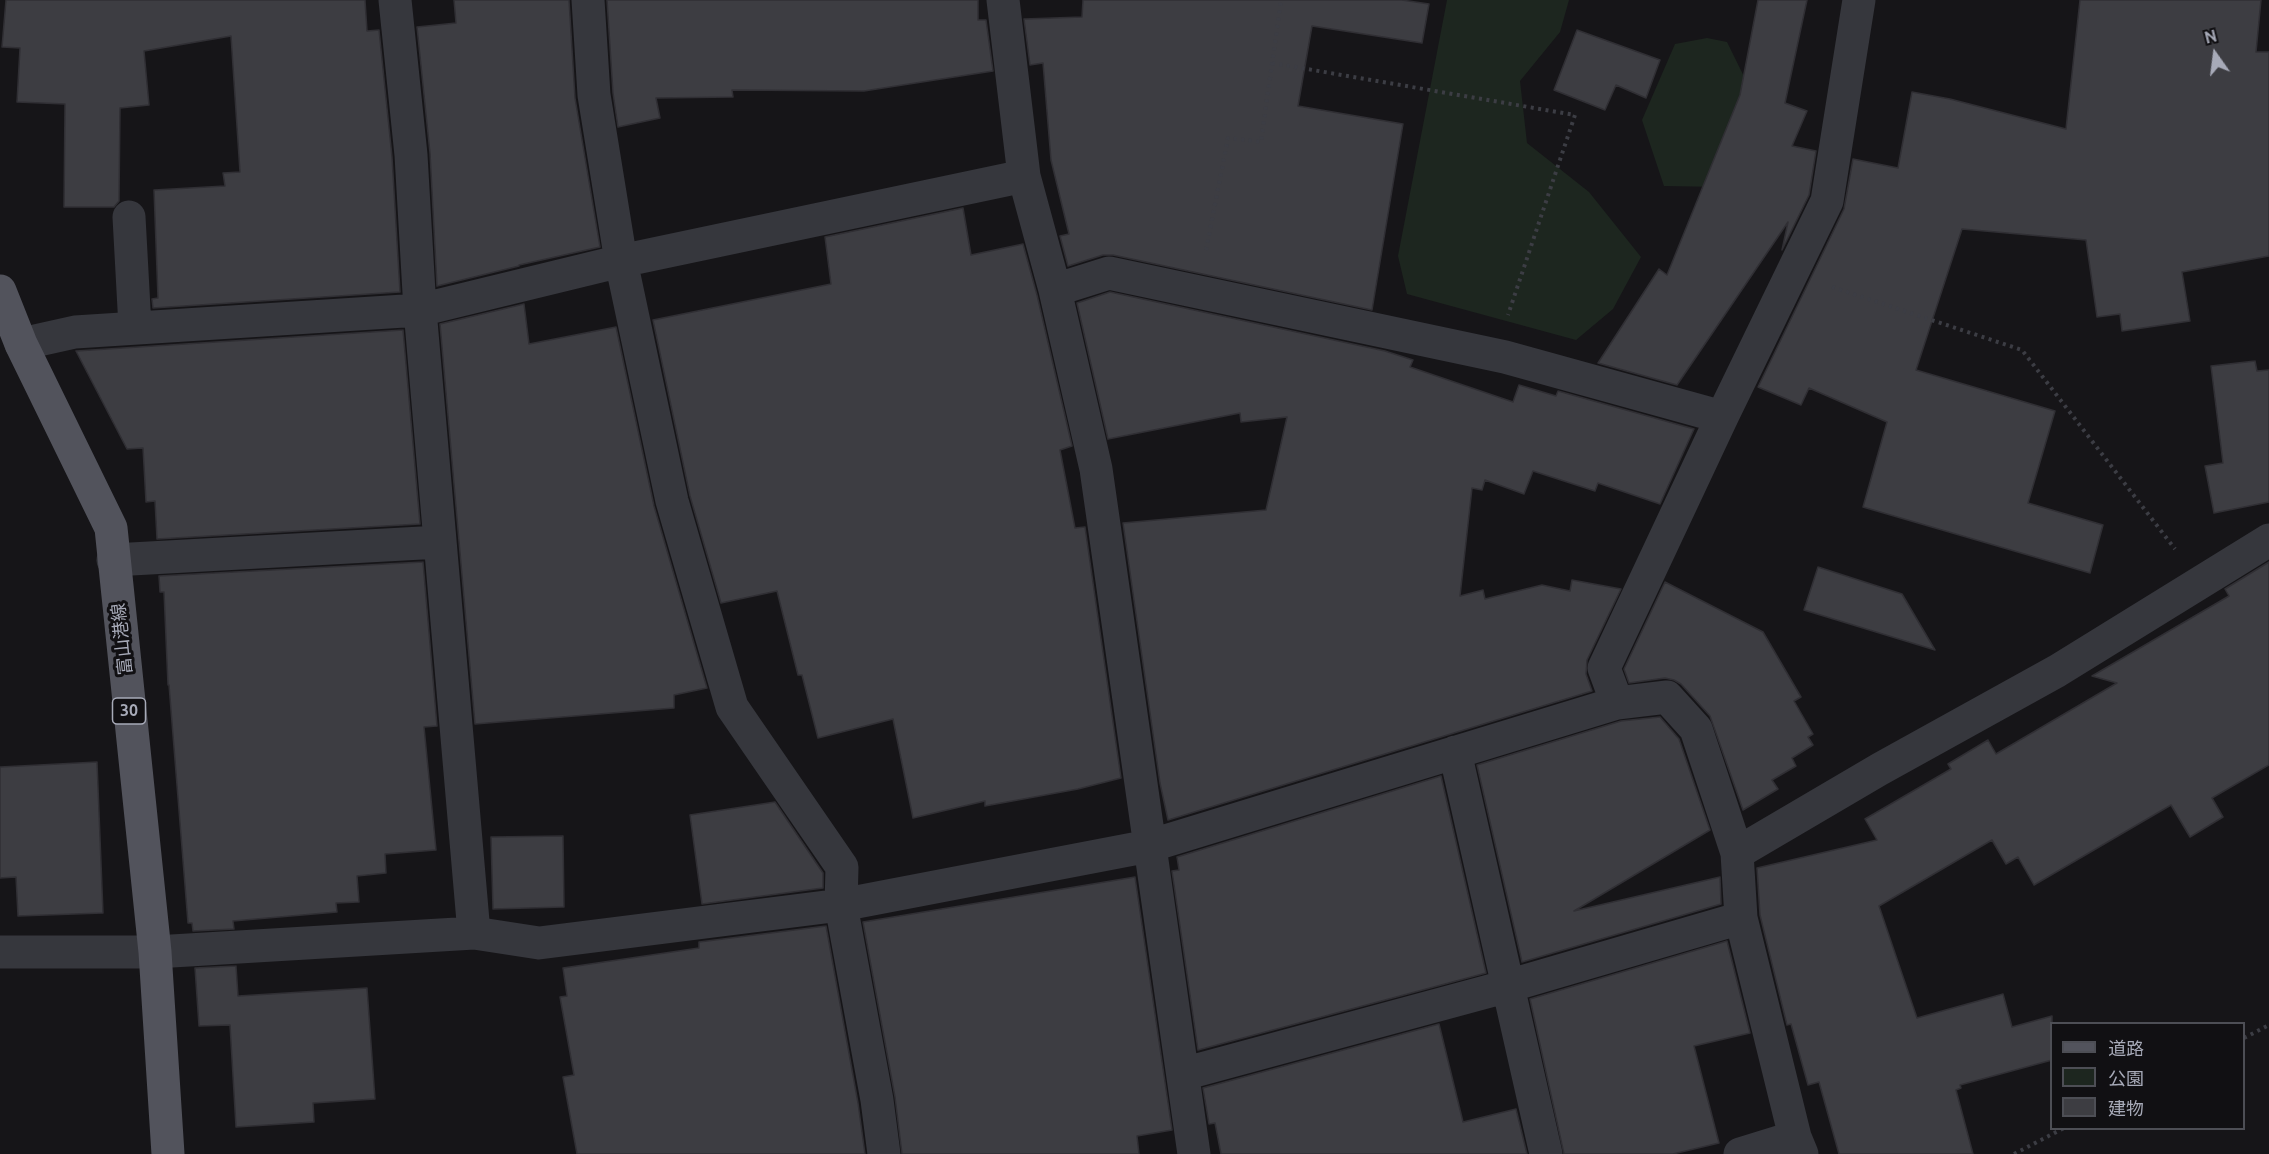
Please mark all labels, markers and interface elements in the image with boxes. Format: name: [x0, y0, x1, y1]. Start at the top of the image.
north arrow: [2185, 24, 2245, 84]
text: N: [2203, 26, 2219, 47]
street label: 富山港線: [107, 602, 137, 676]
road number: 30: [112, 698, 146, 724]
legend: [2050, 1022, 2245, 1130]
text: 道路: [2108, 1038, 2144, 1058]
text: 公園: [2108, 1068, 2144, 1088]
text: 建物: [2108, 1098, 2144, 1118]

